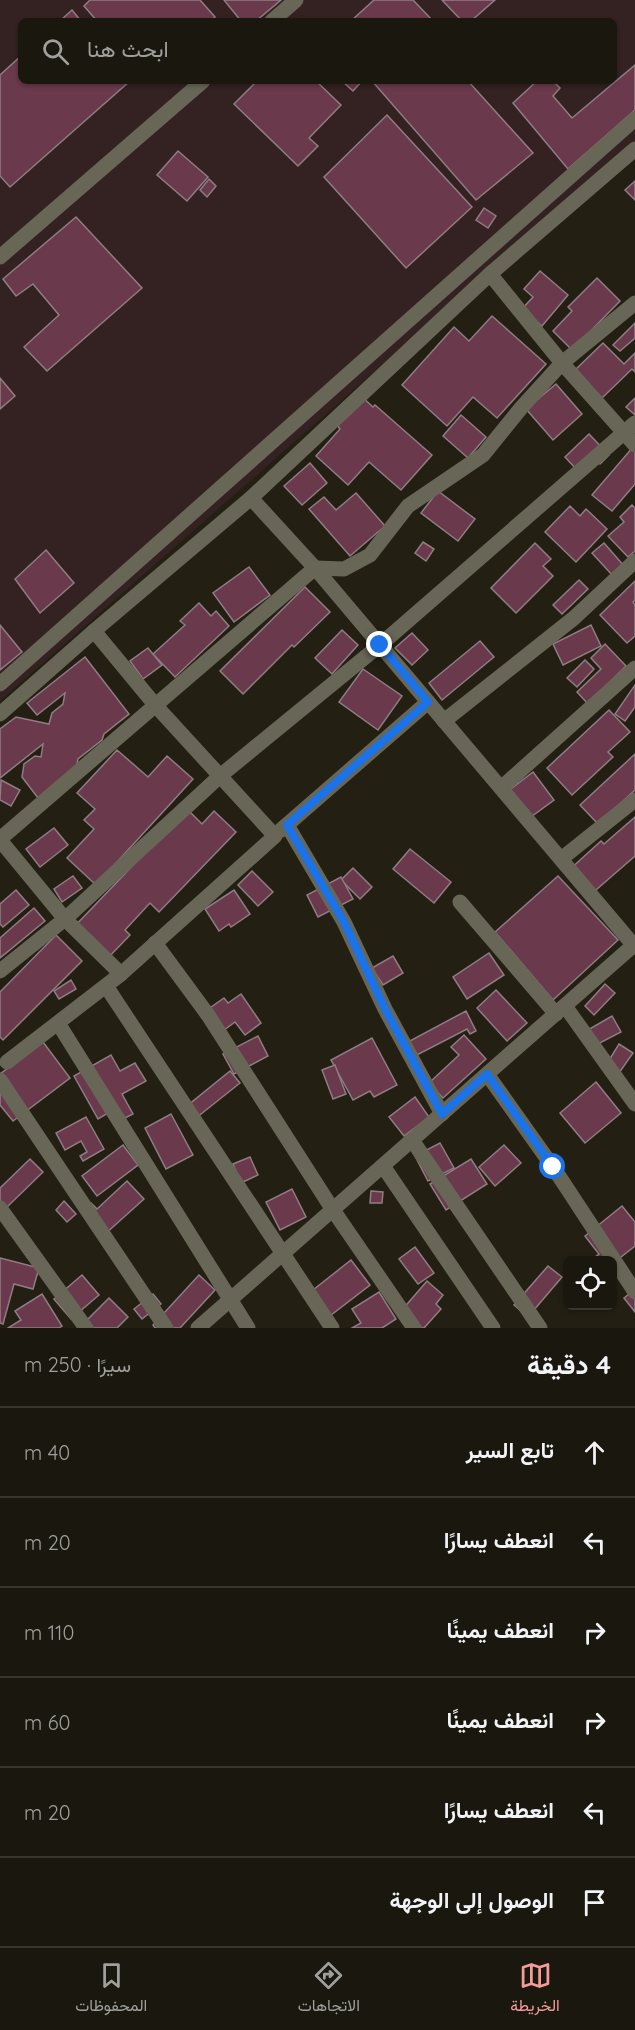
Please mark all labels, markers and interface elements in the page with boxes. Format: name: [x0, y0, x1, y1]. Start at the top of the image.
search box: [18, 18, 617, 84]
icon: search: [39, 35, 72, 68]
text: ابحث هنا: [87, 35, 169, 63]
route end: [366, 631, 392, 657]
route start: [539, 1153, 565, 1179]
map controls: [563, 1256, 617, 1310]
button: locate: [563, 1256, 617, 1310]
text: 4 دقيقة: [527, 1348, 611, 1381]
text: سيرًا · 250 m: [24, 1352, 131, 1377]
text: تابع السير: [466, 1436, 554, 1464]
icon: ahead: [578, 1436, 611, 1469]
text: 40 m: [24, 1440, 70, 1465]
text: انعطف يسارًا: [444, 1526, 554, 1554]
icon: left: [578, 1526, 611, 1559]
text: 20 m: [24, 1530, 71, 1555]
text: انعطف يمينًا: [446, 1616, 554, 1644]
icon: right: [578, 1616, 611, 1649]
text: 110 m: [24, 1620, 74, 1645]
text: انعطف يمينًا: [446, 1706, 554, 1734]
icon: right: [578, 1706, 611, 1739]
text: 60 m: [24, 1710, 70, 1735]
text: انعطف يسارًا: [444, 1796, 554, 1824]
icon: left: [578, 1796, 611, 1829]
text: 20 m: [24, 1800, 71, 1825]
text: الوصول إلى الوجهة: [390, 1886, 554, 1914]
icon: arrive: [578, 1886, 611, 1919]
tab: المحفوظات: [75, 1959, 147, 2020]
tab: الاتجاهات: [298, 1959, 360, 2020]
tab: الخريطة: [510, 1959, 560, 2020]

